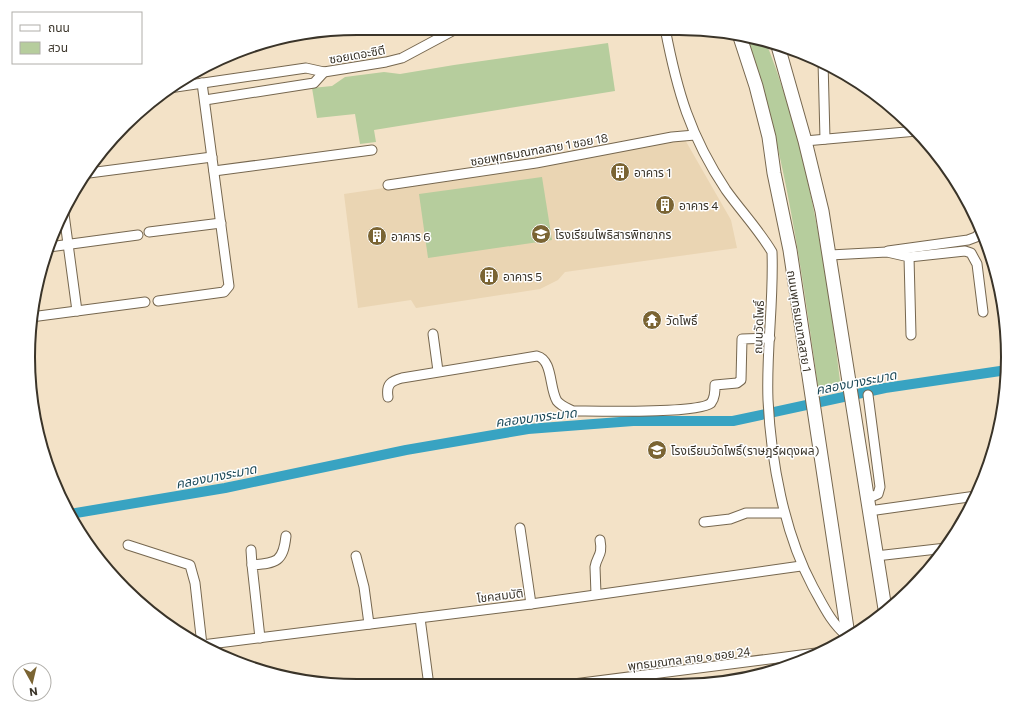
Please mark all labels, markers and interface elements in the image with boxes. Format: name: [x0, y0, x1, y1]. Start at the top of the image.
legend: [12, 12, 142, 64]
text: ถนน: [48, 20, 70, 34]
text: สวน: [48, 40, 68, 54]
street label: ซอยเดอะซิตี: [328, 42, 386, 66]
street label: ซอยพุทธมณฑลสาย 1 ซอย 18: [469, 130, 609, 169]
building icon: อาคาร 1: [609, 161, 631, 183]
place label: อาคาร 1: [634, 165, 671, 179]
building icon: อาคาร 4: [654, 194, 676, 216]
place label: อาคาร 4: [679, 198, 718, 212]
school or university icon: โรงเรียนโพธิสารพิทยากร: [530, 223, 552, 245]
building icon: อาคาร 6: [366, 225, 388, 247]
place label: โรงเรียนโพธิสารพิทยากร: [555, 227, 671, 241]
place label: อาคาร 6: [391, 229, 430, 243]
building icon: อาคาร 5: [478, 265, 500, 287]
place label: อาคาร 5: [503, 269, 542, 283]
street label: ถนนพุทธมณฑลสาย 1: [784, 269, 815, 373]
street label: ถนนวัดโพธิ์: [750, 300, 766, 354]
temple icon: วัดโพธิ์: [641, 309, 663, 331]
place label: วัดโพธิ์: [666, 313, 698, 327]
water label: คลองบางระมาด: [814, 366, 899, 398]
water label: คลองบางระมาด: [494, 404, 579, 430]
school or university icon: โรงเรียนวัดโพธิ์(ราษฎร์ผดุงผล): [646, 439, 668, 461]
place label: โรงเรียนวัดโพธิ์(ราษฎร์ผดุงผล): [671, 443, 819, 458]
water label: คลองบางระมาด: [174, 460, 259, 492]
street label: โชคสมบัติ: [476, 585, 524, 605]
street label: พุทธมณฑล สาย ๑ ซอย 24: [627, 644, 751, 673]
north arrow: [12, 662, 52, 702]
text: N: [28, 685, 38, 699]

